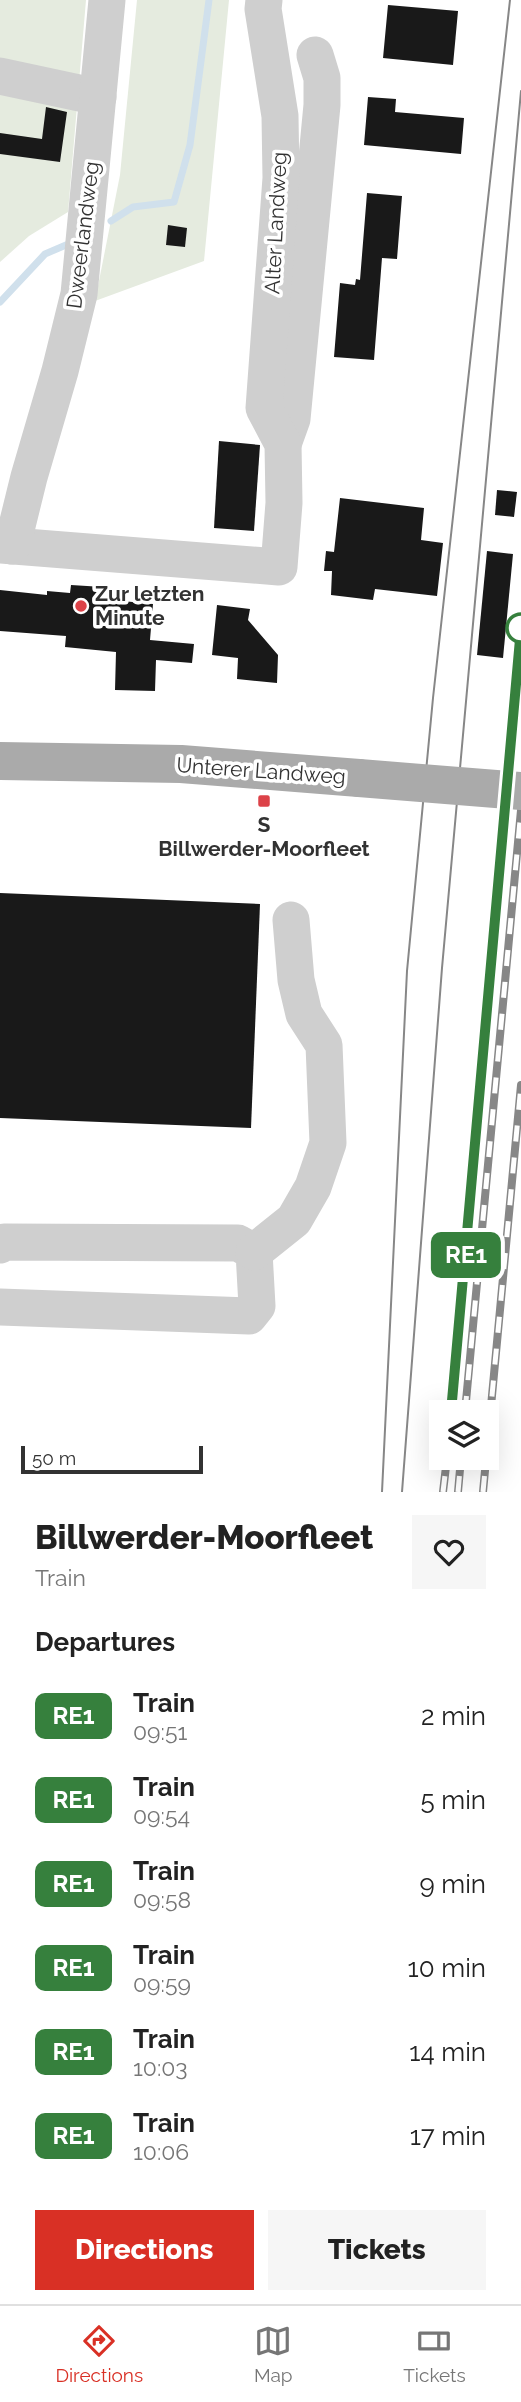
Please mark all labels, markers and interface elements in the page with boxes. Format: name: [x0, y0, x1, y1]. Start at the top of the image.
street label: Alter Landweg: [259, 151, 292, 295]
street label: Dweerlandweg: [61, 160, 104, 310]
place label: Zur letzten Minute: [95, 581, 204, 630]
marker: Zur letzten Minute: [73, 598, 89, 614]
unlabelled marker: [506, 613, 521, 643]
street label: Unterer Landweg: [176, 752, 347, 789]
marker: S Billwerder-Moorfleet: [256, 793, 272, 809]
place label: S Billwerder-Moorfleet: [158, 812, 370, 861]
line badge: RE1: [426, 1232, 506, 1278]
text: RE1: [445, 1240, 487, 1269]
map controls: [429, 1400, 499, 1470]
button: layers: [429, 1400, 499, 1470]
scale bar: [21, 1443, 203, 1475]
text: 50 m: [32, 1447, 76, 1469]
button: heart: [412, 1515, 486, 1589]
text: Billwerder-Moorfleet: [35, 1518, 373, 1557]
text: Train: [35, 1564, 86, 1591]
text: Departures: [35, 1627, 175, 1657]
text: Train: [133, 1688, 195, 1718]
text: RE1: [52, 1701, 95, 1730]
text: 2 min: [421, 1701, 486, 1731]
text: 09:51: [133, 1718, 187, 1745]
text: Train: [133, 1772, 195, 1802]
text: RE1: [52, 1785, 95, 1814]
text: 5 min: [420, 1785, 486, 1815]
text: 09:54: [133, 1802, 190, 1829]
text: Train: [133, 1856, 195, 1886]
text: RE1: [52, 1869, 95, 1898]
text: 9 min: [419, 1869, 486, 1899]
text: 09:58: [133, 1886, 191, 1913]
text: Train: [133, 1940, 195, 1970]
text: RE1: [52, 1953, 95, 1982]
text: 10 min: [408, 1953, 486, 1983]
text: 09:59: [133, 1970, 191, 1997]
text: Train: [133, 2024, 195, 2054]
text: RE1: [52, 2037, 95, 2066]
text: 14 min: [409, 2037, 486, 2067]
text: 10:03: [133, 2054, 188, 2081]
text: Train: [133, 2108, 195, 2138]
text: RE1: [52, 2121, 95, 2150]
text: 17 min: [410, 2121, 486, 2151]
text: 10:06: [133, 2138, 189, 2165]
button: Directions: [35, 2210, 254, 2290]
button: Tickets: [268, 2210, 486, 2290]
tab: Directions: [55, 2322, 143, 2386]
tab: Map: [254, 2322, 293, 2386]
tab: Tickets: [403, 2322, 466, 2386]

